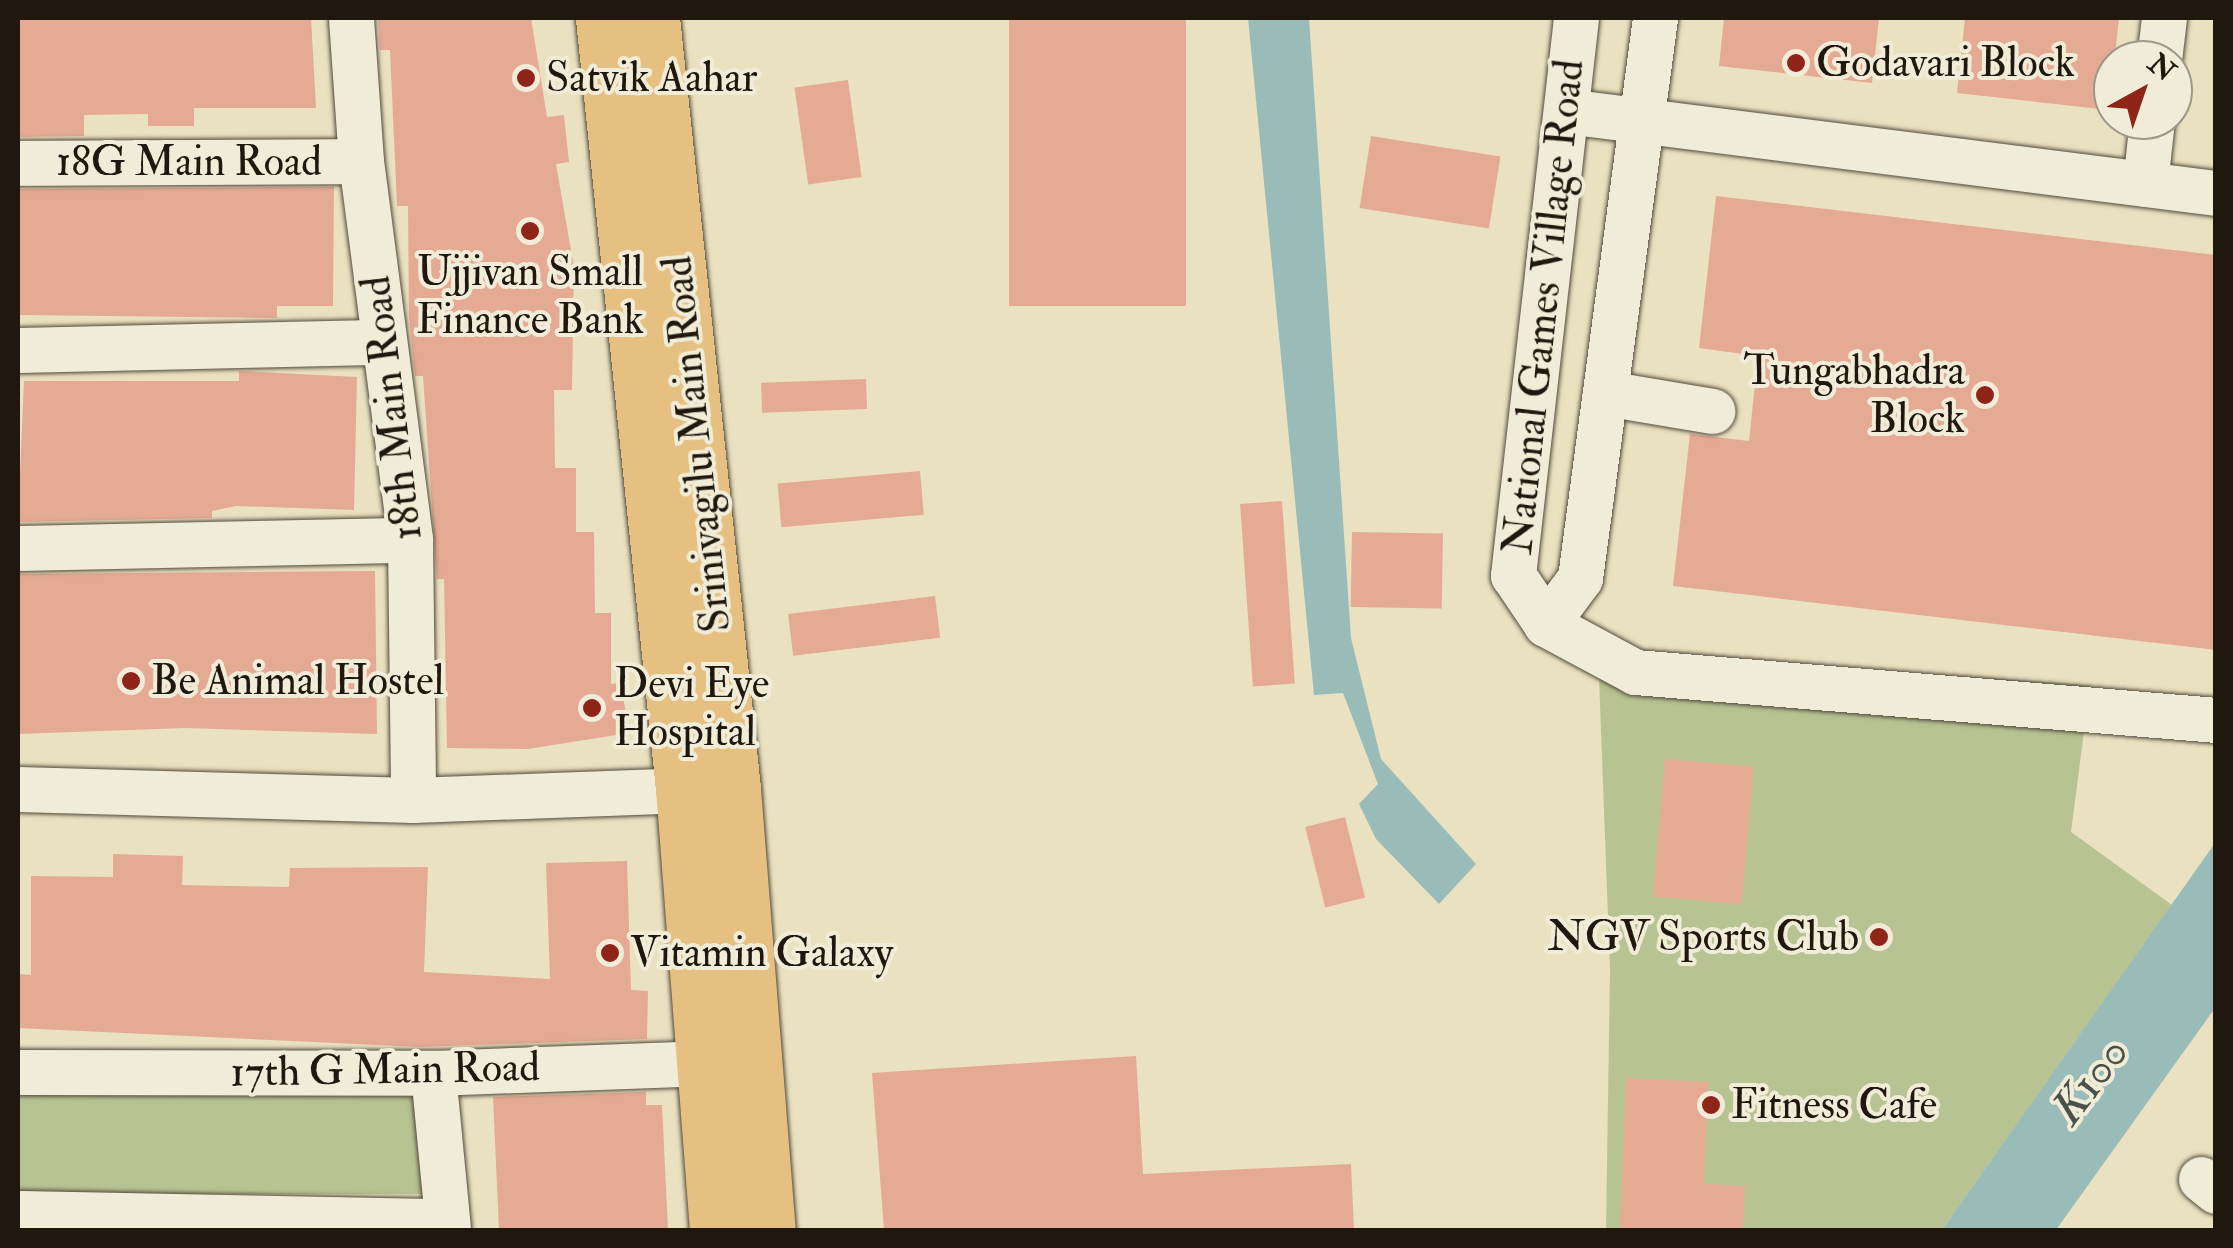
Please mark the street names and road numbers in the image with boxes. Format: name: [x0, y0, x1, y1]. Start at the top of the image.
street label: National Games Village Road: [1493, 57, 1595, 557]
street label: 18G Main Road: [56, 137, 322, 187]
street label: Srinivagilu Main Road: [652, 253, 742, 635]
street label: 18th Main Road: [351, 273, 433, 543]
street label: 17th G Main Road: [230, 1042, 540, 1098]

